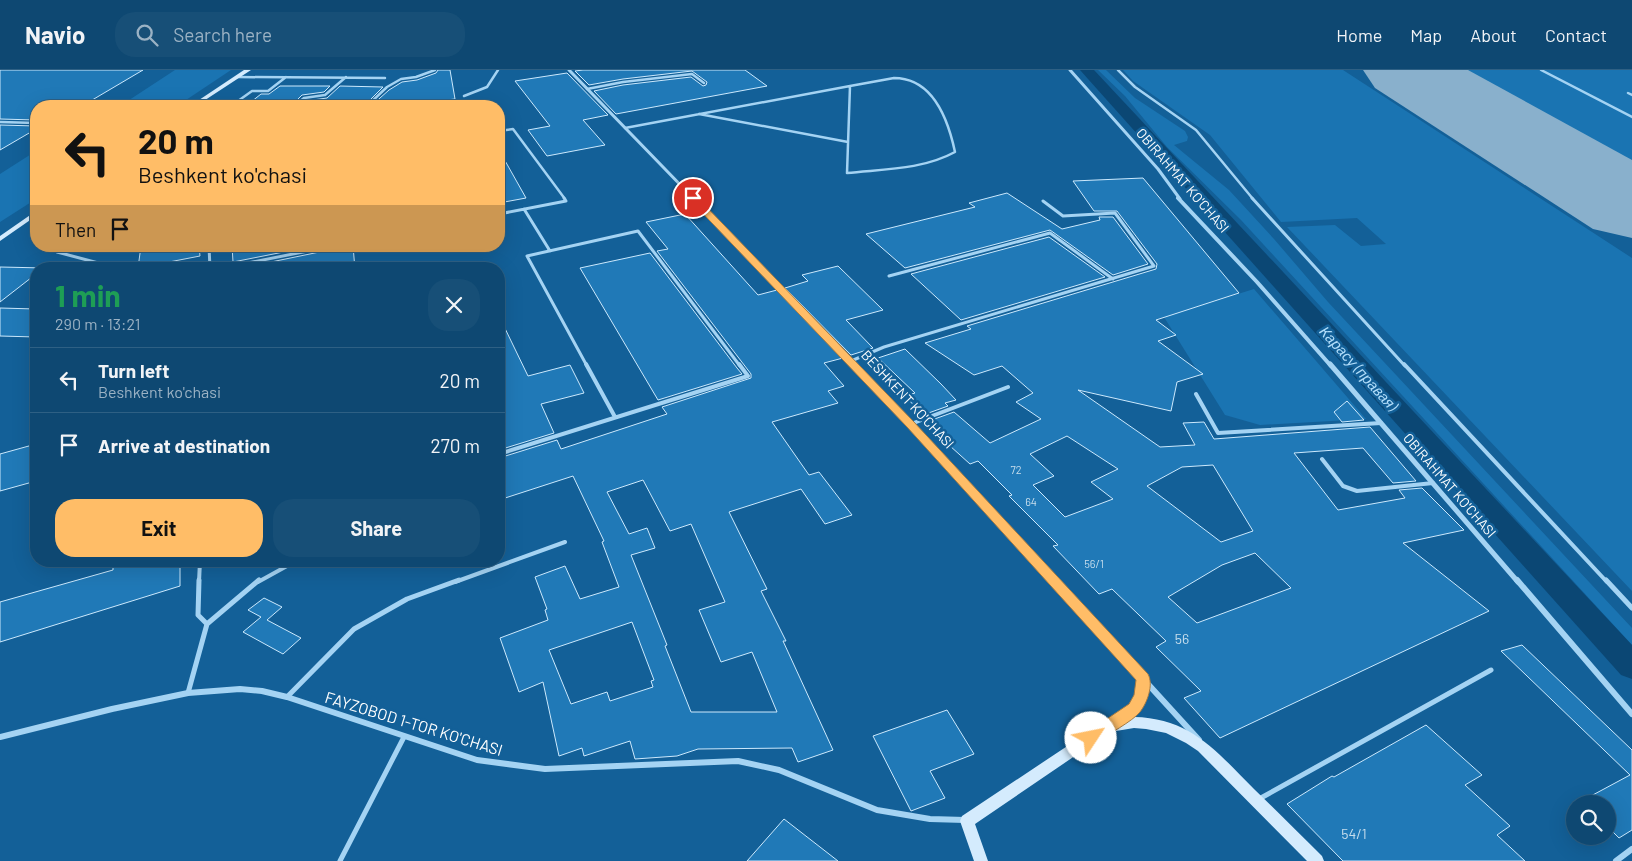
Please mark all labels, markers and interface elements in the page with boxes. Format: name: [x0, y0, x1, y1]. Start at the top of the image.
search box: [115, 12, 465, 57]
text: Navio: [25, 20, 85, 49]
icon: search: [133, 21, 161, 49]
text: Search here: [173, 23, 272, 46]
text: Home: [1336, 24, 1382, 46]
text: Map: [1410, 24, 1442, 46]
text: About: [1470, 24, 1517, 46]
text: Contact: [1545, 24, 1607, 46]
text: 20 m: [138, 119, 214, 161]
icon: left: [55, 120, 120, 185]
street label: OBIRAHMAT KO'CHASI: [1133, 124, 1233, 236]
text: Beshkent ko'chasi: [138, 161, 307, 187]
pin: [672, 177, 714, 219]
icon: arrive: [679, 184, 707, 212]
icon: arrive: [106, 215, 134, 243]
text: Then: [55, 218, 96, 241]
text: 1 min: [55, 277, 121, 313]
button: close: [428, 279, 480, 331]
text: 290 m · 13:21: [55, 314, 140, 333]
water label: Карасу (правая): [1316, 322, 1403, 415]
street label: BESHKENT KO'CHASI: [858, 346, 958, 452]
text: Turn left: [98, 359, 169, 382]
icon: left: [55, 366, 83, 394]
text: 20 m: [440, 369, 480, 392]
text: Beshkent ko'chasi: [98, 382, 221, 401]
street label: OBIRAHMAT KO'CHASI: [1400, 429, 1500, 541]
icon: arrive: [55, 431, 83, 459]
text: Arrive at destination: [98, 434, 270, 457]
text: 270 m: [431, 434, 480, 457]
house number: 72: [1010, 463, 1022, 476]
house number: 64: [1025, 495, 1037, 508]
button: Exit: [55, 499, 263, 557]
button: Share: [273, 499, 480, 557]
house number: 56/1: [1084, 557, 1104, 570]
house number: 56: [1175, 630, 1189, 647]
street label: FAYZOBOD 1-TOR KO'CHASI: [323, 687, 505, 759]
position arrow: [1064, 711, 1116, 763]
map controls: [1566, 795, 1616, 845]
button: search: [1566, 795, 1616, 845]
house number: 54/1: [1341, 825, 1367, 842]

